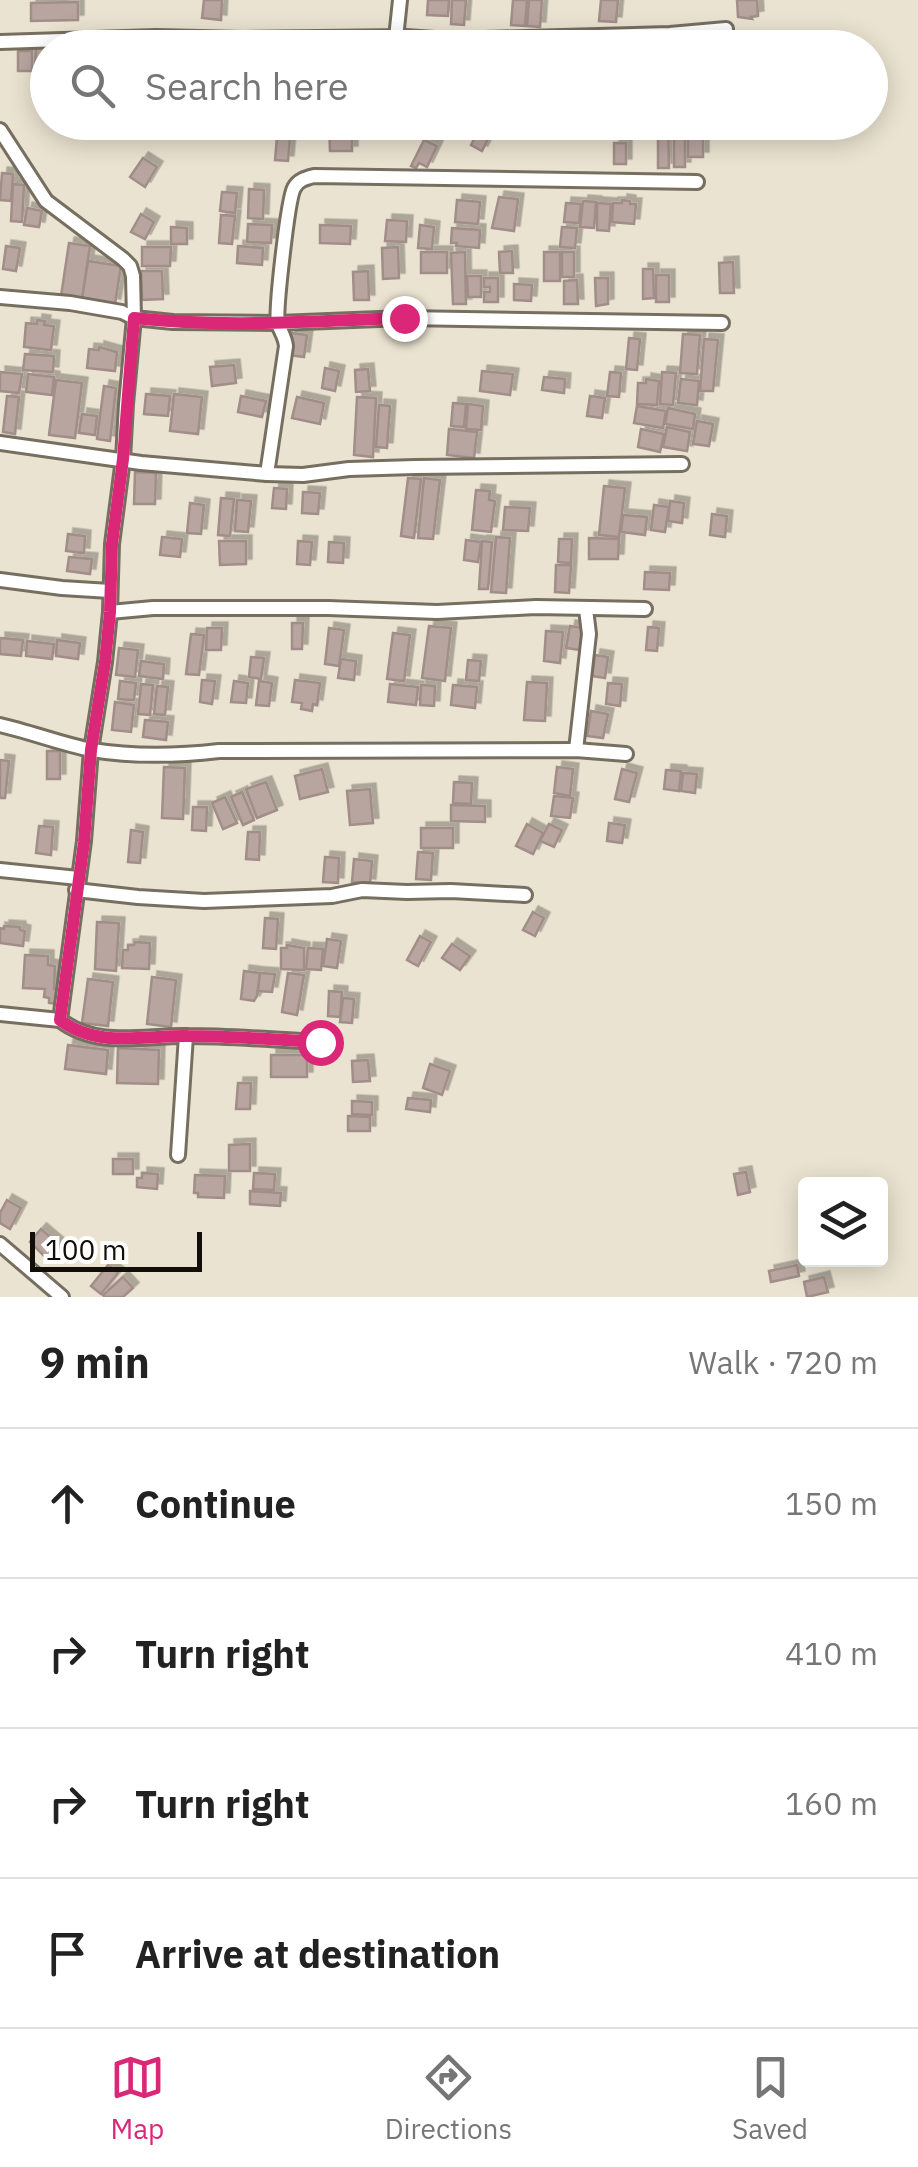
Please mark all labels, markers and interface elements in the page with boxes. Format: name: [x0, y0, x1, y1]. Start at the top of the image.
search box: [30, 30, 888, 140]
icon: search: [65, 58, 120, 113]
text: Search here: [145, 61, 349, 110]
route end: [382, 296, 428, 342]
route start: [298, 1020, 344, 1066]
map controls: [798, 1177, 888, 1267]
button: layers: [798, 1177, 888, 1267]
scale bar: [30, 1227, 202, 1272]
text: 100 m: [45, 1231, 126, 1268]
text: 9 min: [40, 1335, 150, 1390]
text: Walk · 720 m: [689, 1341, 878, 1383]
icon: ahead: [40, 1476, 95, 1531]
text: Continue: [135, 1479, 296, 1528]
text: 150 m: [785, 1482, 878, 1524]
icon: right: [40, 1626, 95, 1681]
text: Turn right: [135, 1629, 310, 1678]
text: 410 m: [785, 1632, 878, 1674]
icon: right: [40, 1776, 95, 1831]
text: Turn right: [135, 1779, 310, 1828]
text: 160 m: [785, 1782, 878, 1824]
icon: arrive: [40, 1926, 95, 1981]
text: Arrive at destination: [135, 1929, 500, 1978]
tab: Map: [110, 2050, 165, 2147]
tab: Directions: [385, 2050, 512, 2147]
tab: Saved: [732, 2050, 808, 2147]

